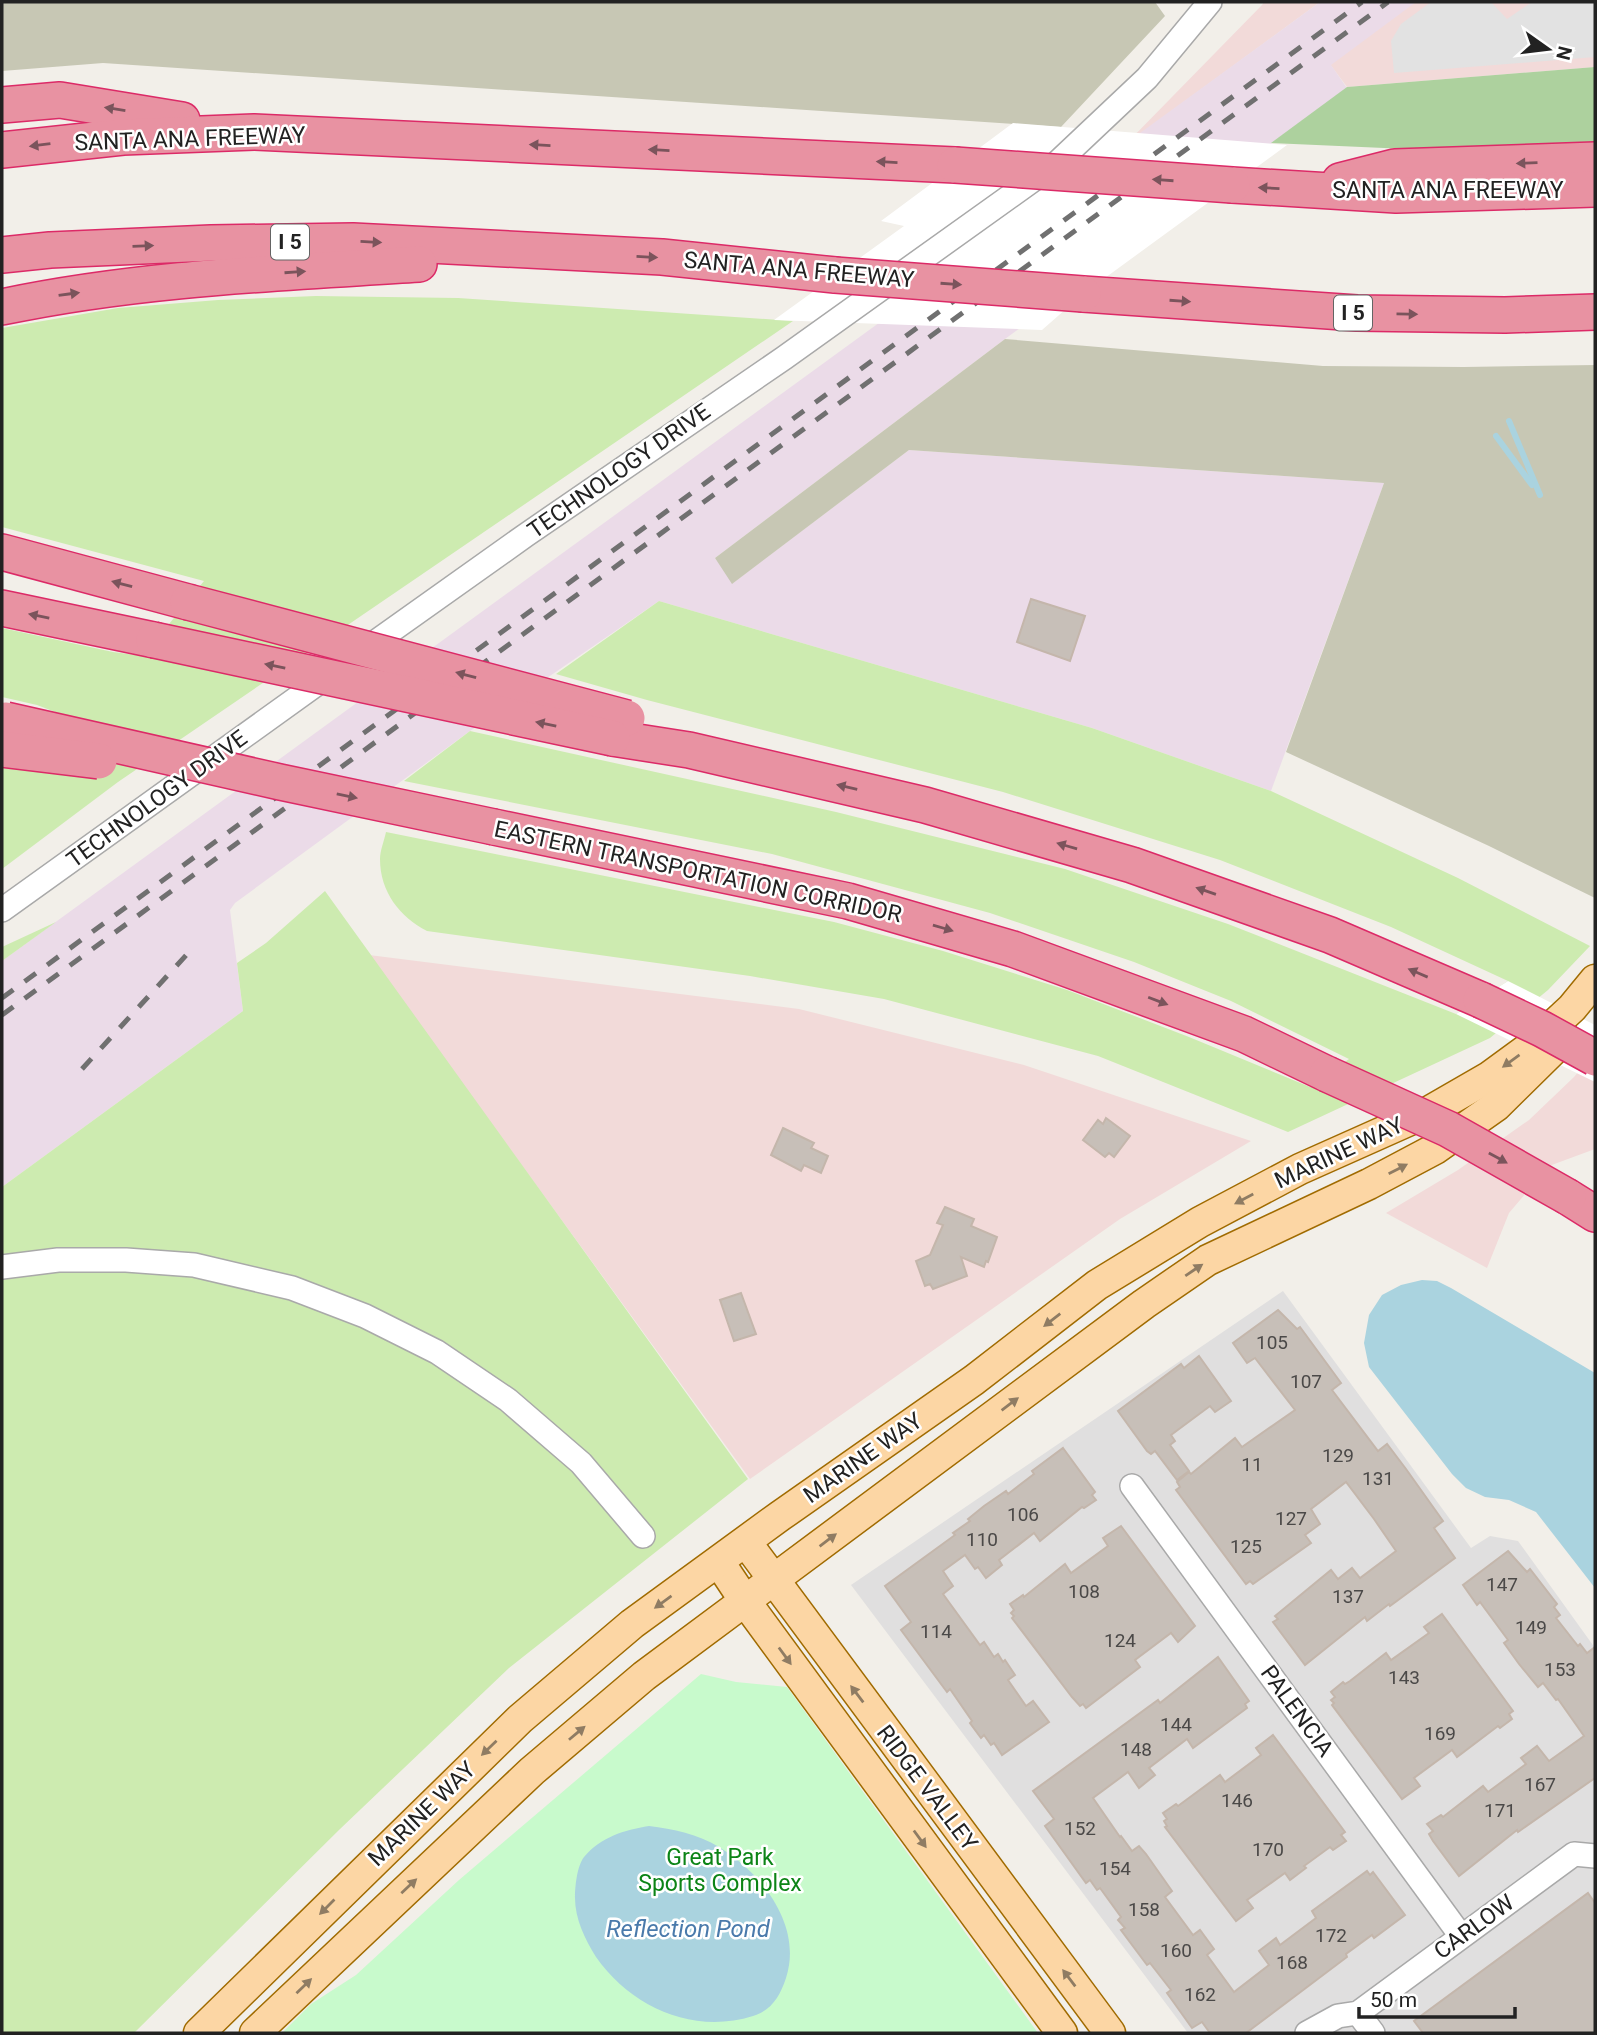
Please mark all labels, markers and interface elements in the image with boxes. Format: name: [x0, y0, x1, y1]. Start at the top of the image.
north arrow: [1513, 14, 1583, 84]
text: N: [1551, 44, 1577, 62]
one-way arrow: [103, 103, 125, 114]
street label: SANTA ANA FREEWAY: [74, 121, 306, 157]
one-way arrow: [529, 139, 551, 150]
one-way arrow: [28, 140, 50, 151]
one-way arrow: [648, 145, 670, 156]
one-way arrow: [875, 156, 897, 167]
one-way arrow: [1516, 157, 1538, 169]
one-way arrow: [1152, 174, 1174, 185]
street label: SANTA ANA FREEWAY: [1332, 177, 1564, 204]
one-way arrow: [1257, 182, 1279, 193]
road number: I 5: [271, 224, 309, 260]
one-way arrow: [360, 237, 382, 248]
one-way arrow: [132, 240, 154, 251]
street label: SANTA ANA FREEWAY: [683, 246, 916, 294]
one-way arrow: [636, 251, 658, 262]
one-way arrow: [284, 266, 306, 277]
one-way arrow: [941, 279, 963, 290]
one-way arrow: [58, 288, 80, 299]
one-way arrow: [1169, 296, 1191, 307]
road number: I 5: [1334, 296, 1372, 330]
one-way arrow: [1396, 308, 1418, 320]
street label: TECHNOLOGY DRIVE: [523, 398, 715, 544]
one-way arrow: [111, 578, 133, 589]
one-way arrow: [28, 610, 50, 621]
one-way arrow: [264, 661, 286, 672]
one-way arrow: [455, 669, 477, 680]
one-way arrow: [535, 718, 557, 729]
street label: TECHNOLOGY DRIVE: [62, 725, 252, 873]
one-way arrow: [836, 781, 858, 792]
one-way arrow: [336, 791, 358, 802]
street label: EASTERN TRANSPORTATION CORRIDOR: [492, 816, 904, 928]
one-way arrow: [1056, 841, 1077, 851]
one-way arrow: [1196, 885, 1217, 896]
one-way arrow: [932, 924, 953, 934]
one-way arrow: [1408, 967, 1429, 978]
one-way arrow: [1148, 996, 1169, 1007]
one-way arrow: [1502, 1054, 1520, 1068]
street label: MARINE WAY: [1270, 1111, 1408, 1195]
one-way arrow: [1489, 1152, 1508, 1164]
one-way arrow: [1388, 1163, 1408, 1175]
one-way arrow: [1234, 1193, 1254, 1204]
one-way arrow: [1185, 1263, 1203, 1277]
one-way arrow: [1043, 1312, 1061, 1326]
house number: 105: [1256, 1331, 1288, 1354]
house number: 107: [1290, 1370, 1322, 1393]
one-way arrow: [1001, 1397, 1019, 1411]
street label: MARINE WAY: [798, 1407, 928, 1509]
house number: 129: [1322, 1444, 1354, 1467]
house number: 11: [1241, 1453, 1263, 1476]
house number: 131: [1362, 1467, 1394, 1490]
house number: 106: [1007, 1503, 1039, 1526]
house number: 127: [1275, 1507, 1307, 1530]
house number: 110: [966, 1528, 998, 1551]
one-way arrow: [819, 1533, 837, 1547]
house number: 125: [1230, 1535, 1262, 1558]
house number: 147: [1486, 1573, 1518, 1596]
house number: 108: [1068, 1580, 1100, 1603]
house number: 137: [1332, 1585, 1364, 1608]
one-way arrow: [654, 1595, 673, 1609]
house number: 149: [1515, 1616, 1547, 1639]
house number: 114: [920, 1620, 952, 1643]
house number: 124: [1104, 1629, 1136, 1652]
one-way arrow: [778, 1647, 792, 1665]
house number: 153: [1544, 1658, 1576, 1681]
street label: PALENCIA: [1255, 1660, 1339, 1762]
house number: 143: [1388, 1666, 1420, 1689]
one-way arrow: [851, 1685, 865, 1703]
house number: 144: [1160, 1713, 1192, 1736]
street label: RIDGE VALLEY: [871, 1720, 983, 1856]
house number: 169: [1424, 1722, 1456, 1745]
one-way arrow: [568, 1726, 585, 1741]
house number: 148: [1120, 1738, 1152, 1761]
one-way arrow: [481, 1740, 498, 1757]
street label: MARINE WAY: [363, 1756, 481, 1872]
house number: 167: [1524, 1773, 1556, 1796]
house number: 146: [1221, 1789, 1253, 1812]
house number: 171: [1484, 1799, 1516, 1822]
house number: 152: [1064, 1817, 1096, 1840]
one-way arrow: [913, 1830, 927, 1849]
house number: 170: [1252, 1838, 1284, 1861]
park label: Great Park Sports Complex: [638, 1844, 802, 1897]
house number: 154: [1099, 1857, 1131, 1880]
one-way arrow: [400, 1879, 417, 1895]
street label: CARLOW: [1429, 1889, 1519, 1965]
house number: 158: [1128, 1898, 1160, 1921]
one-way arrow: [318, 1899, 335, 1916]
water label: Reflection Pond: [606, 1915, 771, 1943]
house number: 172: [1315, 1924, 1347, 1947]
house number: 160: [1160, 1939, 1192, 1962]
house number: 168: [1276, 1951, 1308, 1974]
one-way arrow: [1062, 1969, 1076, 1988]
scale bar: [1359, 1976, 1515, 2020]
one-way arrow: [295, 1978, 312, 1994]
house number: 162: [1184, 1983, 1216, 2006]
text: 50 m: [1370, 1988, 1417, 2012]

